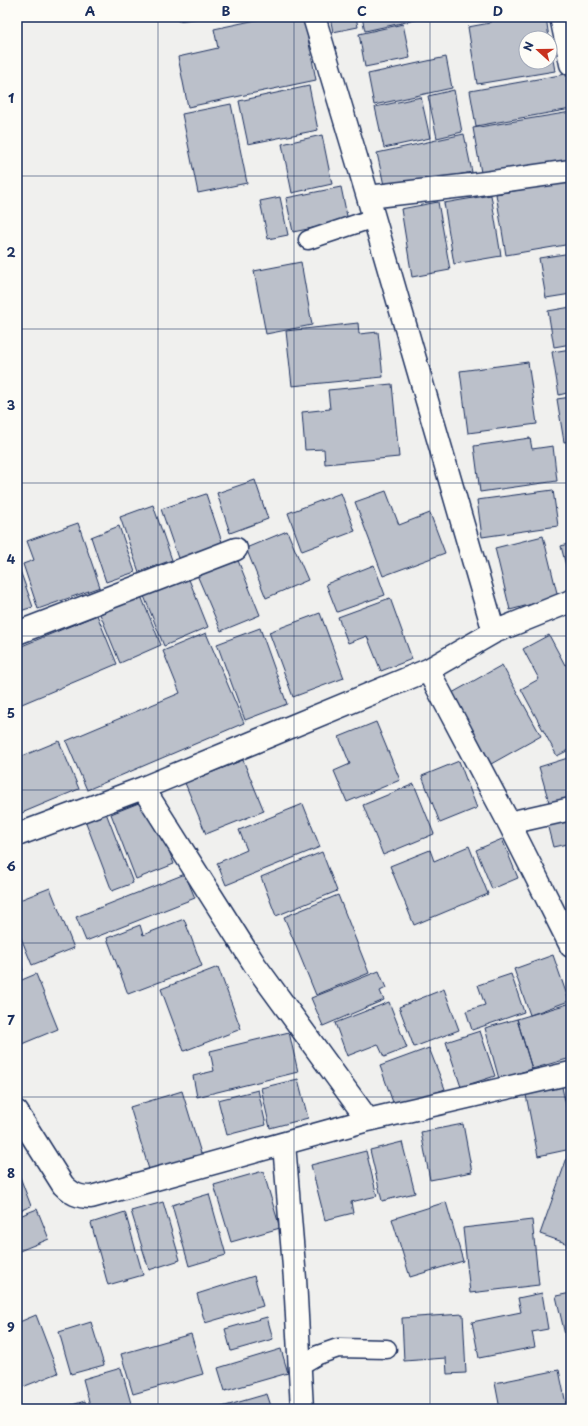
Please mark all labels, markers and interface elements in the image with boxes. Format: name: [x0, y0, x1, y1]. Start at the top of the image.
text: A: [85, 1, 95, 20]
text: B: [222, 1, 231, 20]
text: C: [357, 1, 367, 20]
text: D: [493, 1, 503, 20]
north arrow: [518, 30, 558, 70]
text: N: [519, 39, 538, 53]
text: 1: [8, 88, 14, 107]
text: 2: [6, 242, 16, 261]
text: 3: [7, 395, 16, 414]
text: 4: [7, 549, 16, 568]
text: 5: [7, 703, 15, 722]
text: 6: [6, 856, 16, 875]
text: 7: [7, 1010, 15, 1029]
text: 8: [7, 1163, 15, 1182]
text: 9: [7, 1317, 15, 1336]

